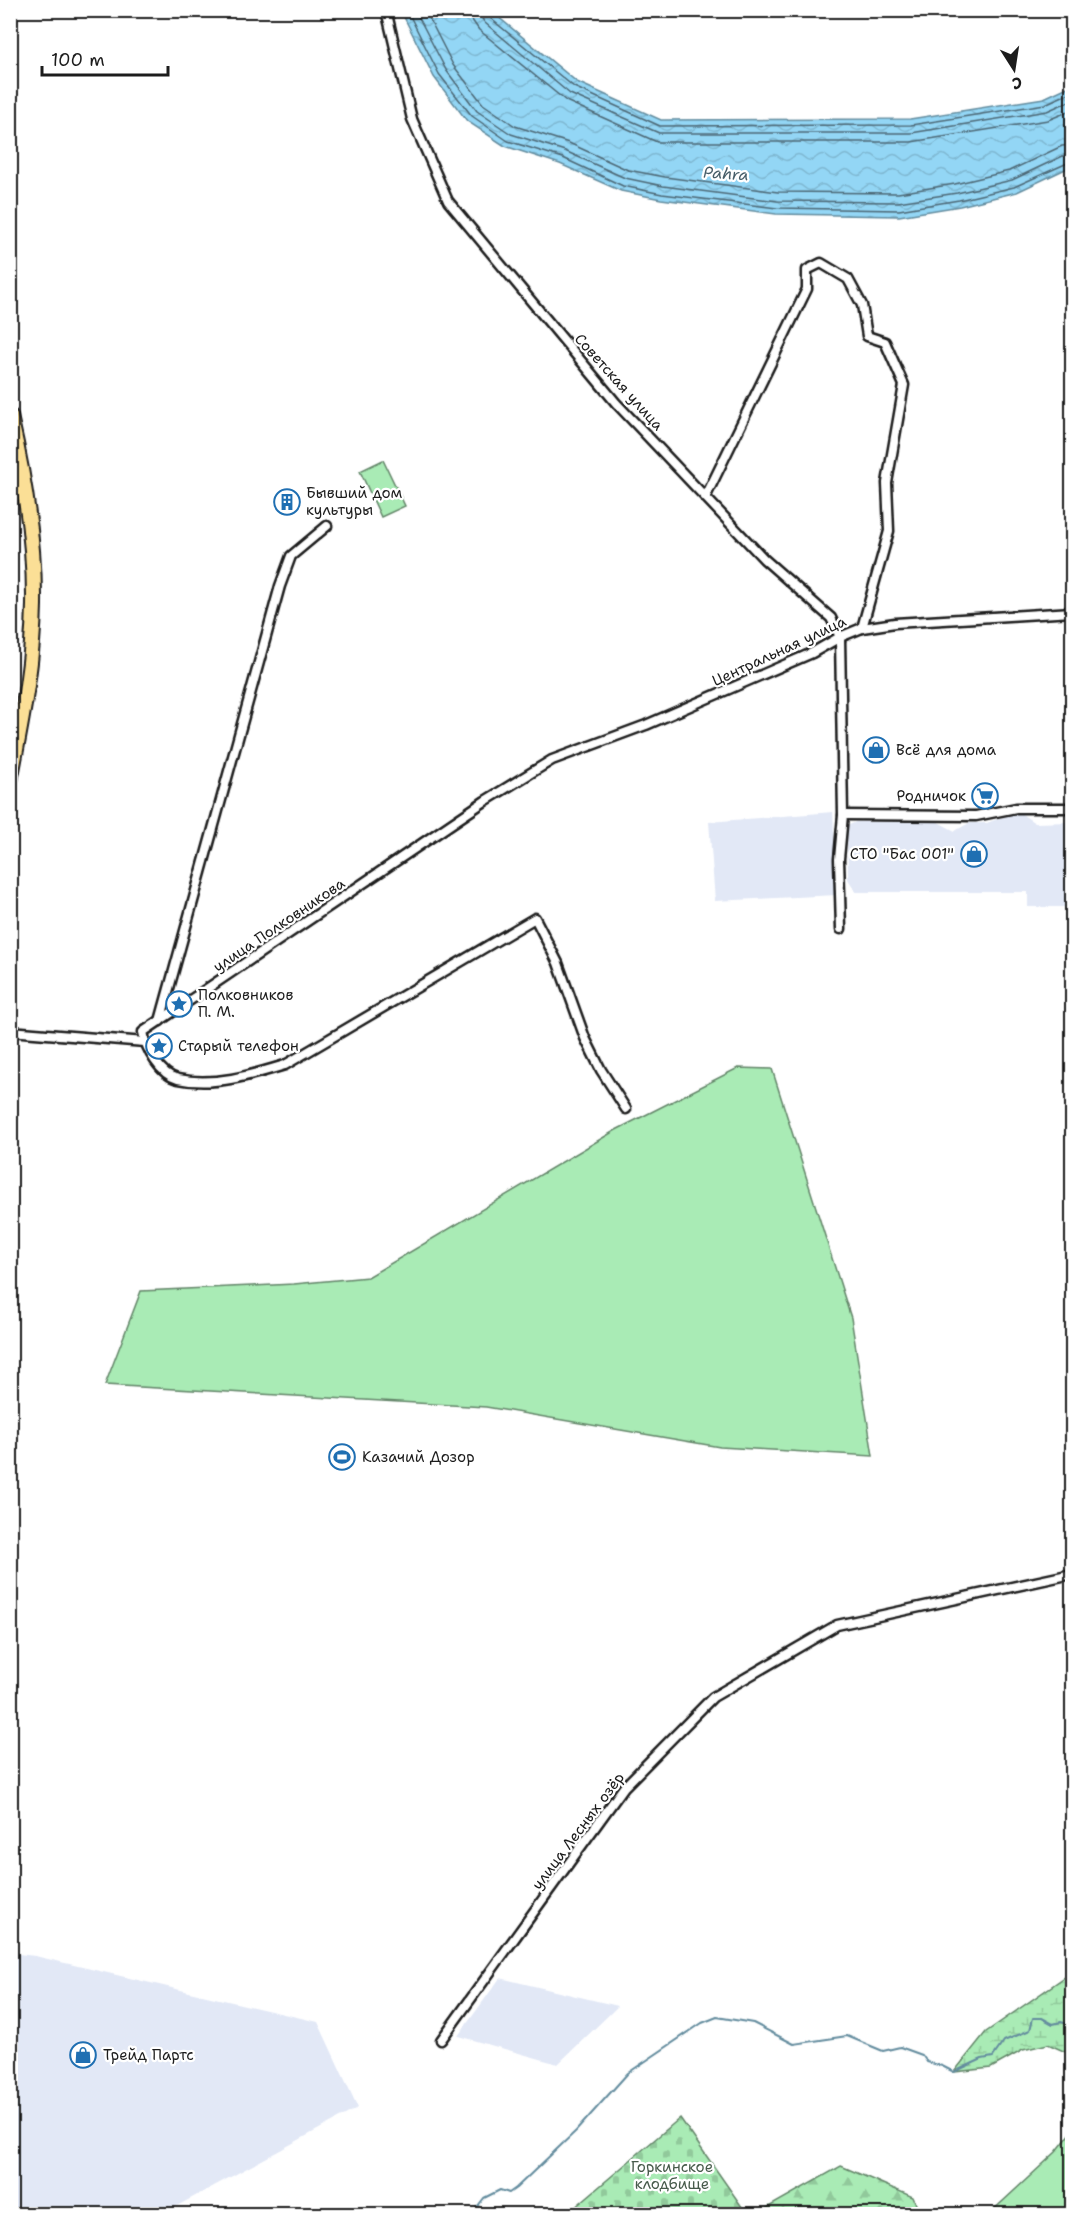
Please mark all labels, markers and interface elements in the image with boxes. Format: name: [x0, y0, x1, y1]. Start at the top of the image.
scale bar: [42, 39, 168, 77]
north arrow: [984, 39, 1044, 99]
text: 100 m: [51, 48, 105, 72]
text: С: [1010, 72, 1024, 95]
water label: Pahra: [703, 161, 749, 186]
street label: Советская улица: [570, 329, 668, 435]
place label: Бывший дом культуры: [306, 483, 403, 520]
building icon: Бывший дом культуры: [272, 487, 302, 517]
street label: Центральная улица: [709, 611, 850, 691]
shop icon: Всё для дома: [861, 735, 891, 765]
place label: Всё для дома: [896, 740, 997, 760]
supermarket icon: Родничок: [970, 781, 1000, 811]
place label: Родничок: [897, 786, 966, 806]
shop icon: СТО "Бас 001": [959, 839, 989, 869]
place label: СТО "Бас 001": [850, 844, 954, 864]
street label: улица Полковникова: [209, 873, 349, 977]
place label: Полковников П. М.: [198, 985, 293, 1022]
place icon: Полковников П. М.: [164, 989, 194, 1019]
place icon: Старый телефон: [144, 1031, 174, 1061]
place label: Старый телефон: [178, 1036, 299, 1056]
sports icon: Казачий Дозор: [327, 1442, 357, 1472]
place label: Казачий Дозор: [362, 1447, 475, 1467]
street label: улица Лесных озёр: [527, 1768, 629, 1894]
shop icon: Трейд Партс: [68, 2040, 98, 2070]
place label: Трейд Партс: [103, 2045, 194, 2065]
park label: Горкинское клодбище: [631, 2157, 713, 2194]

